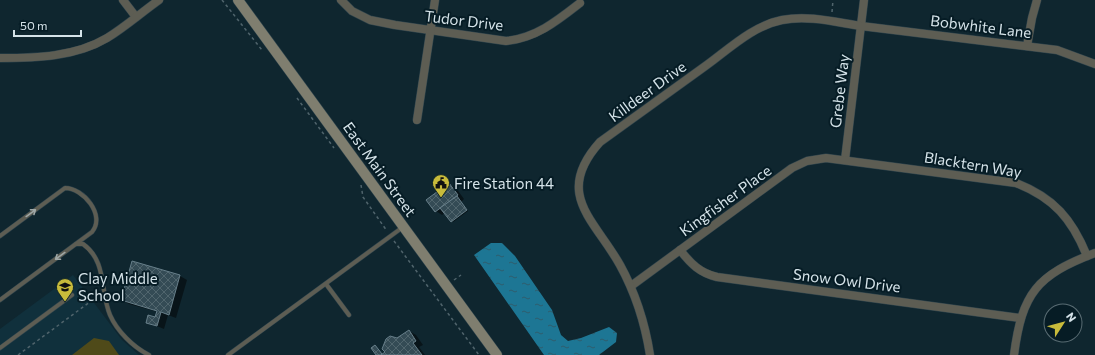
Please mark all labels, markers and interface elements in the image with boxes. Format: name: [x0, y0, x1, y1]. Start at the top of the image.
street label: Tudor Drive: [423, 6, 505, 34]
street label: Bobwhite Lane: [930, 11, 1033, 41]
scale bar: [14, 12, 81, 38]
text: 50 m: [20, 18, 48, 32]
street label: Grebe Way: [826, 53, 852, 129]
street label: Killdeer Drive: [605, 57, 689, 125]
street label: East Main Street: [340, 118, 420, 220]
street label: Blacktern Way: [923, 147, 1023, 181]
street label: Kingfisher Place: [676, 161, 774, 239]
public building icon: Fire Station 44: [431, 173, 451, 198]
place label: Fire Station 44: [454, 174, 554, 192]
one-way arrow: [26, 208, 37, 217]
one-way arrow: [55, 252, 66, 260]
street label: Snow Owl Drive: [792, 264, 902, 296]
place label: Clay Middle School: [78, 269, 158, 304]
school or university icon: Clay Middle School: [55, 277, 75, 302]
north arrow: [1043, 303, 1083, 343]
text: N: [1064, 310, 1079, 324]

